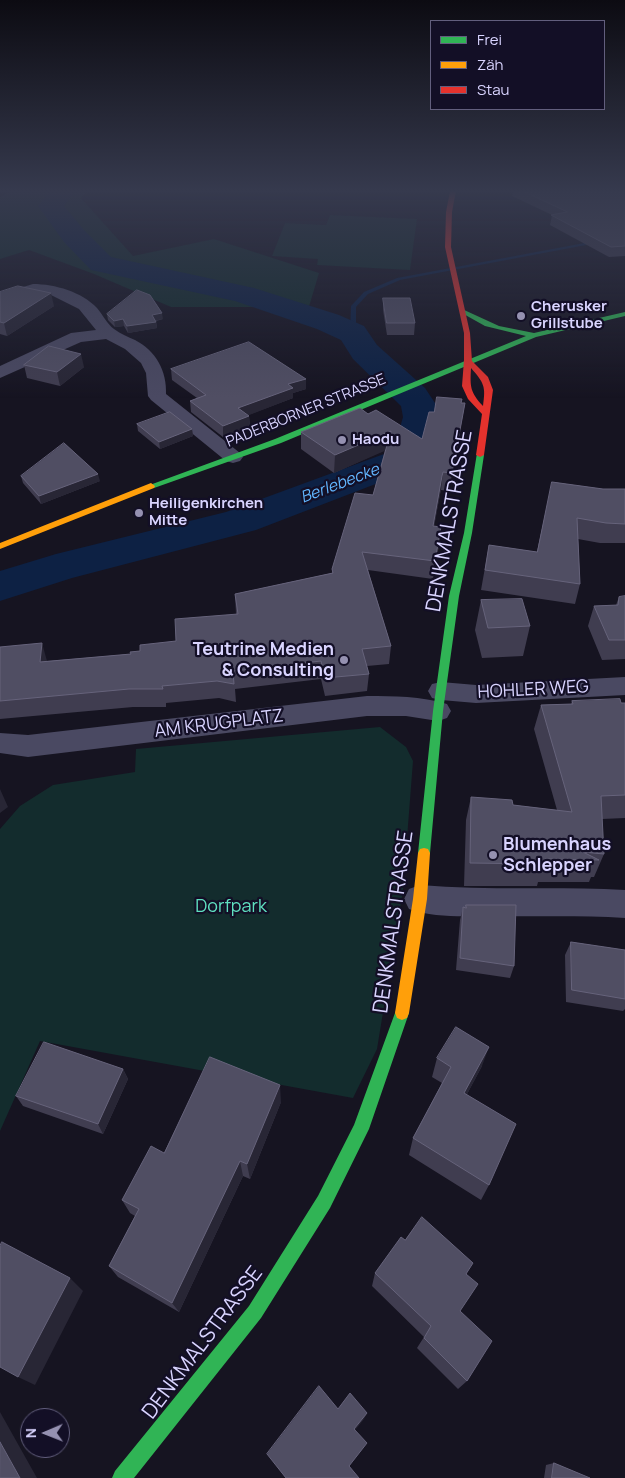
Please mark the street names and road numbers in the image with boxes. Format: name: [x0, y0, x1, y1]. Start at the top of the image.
street label: PADERBORNER STRASSE: [223, 371, 389, 451]
street label: DENKMALSTRASSE: [422, 428, 478, 614]
street label: HOHLER WEG: [477, 676, 589, 704]
street label: AM KRUGPLATZ: [153, 705, 285, 743]
street label: DENKMALSTRASSE: [369, 829, 419, 1015]
street label: DENKMALSTRASSE: [137, 1262, 269, 1424]

